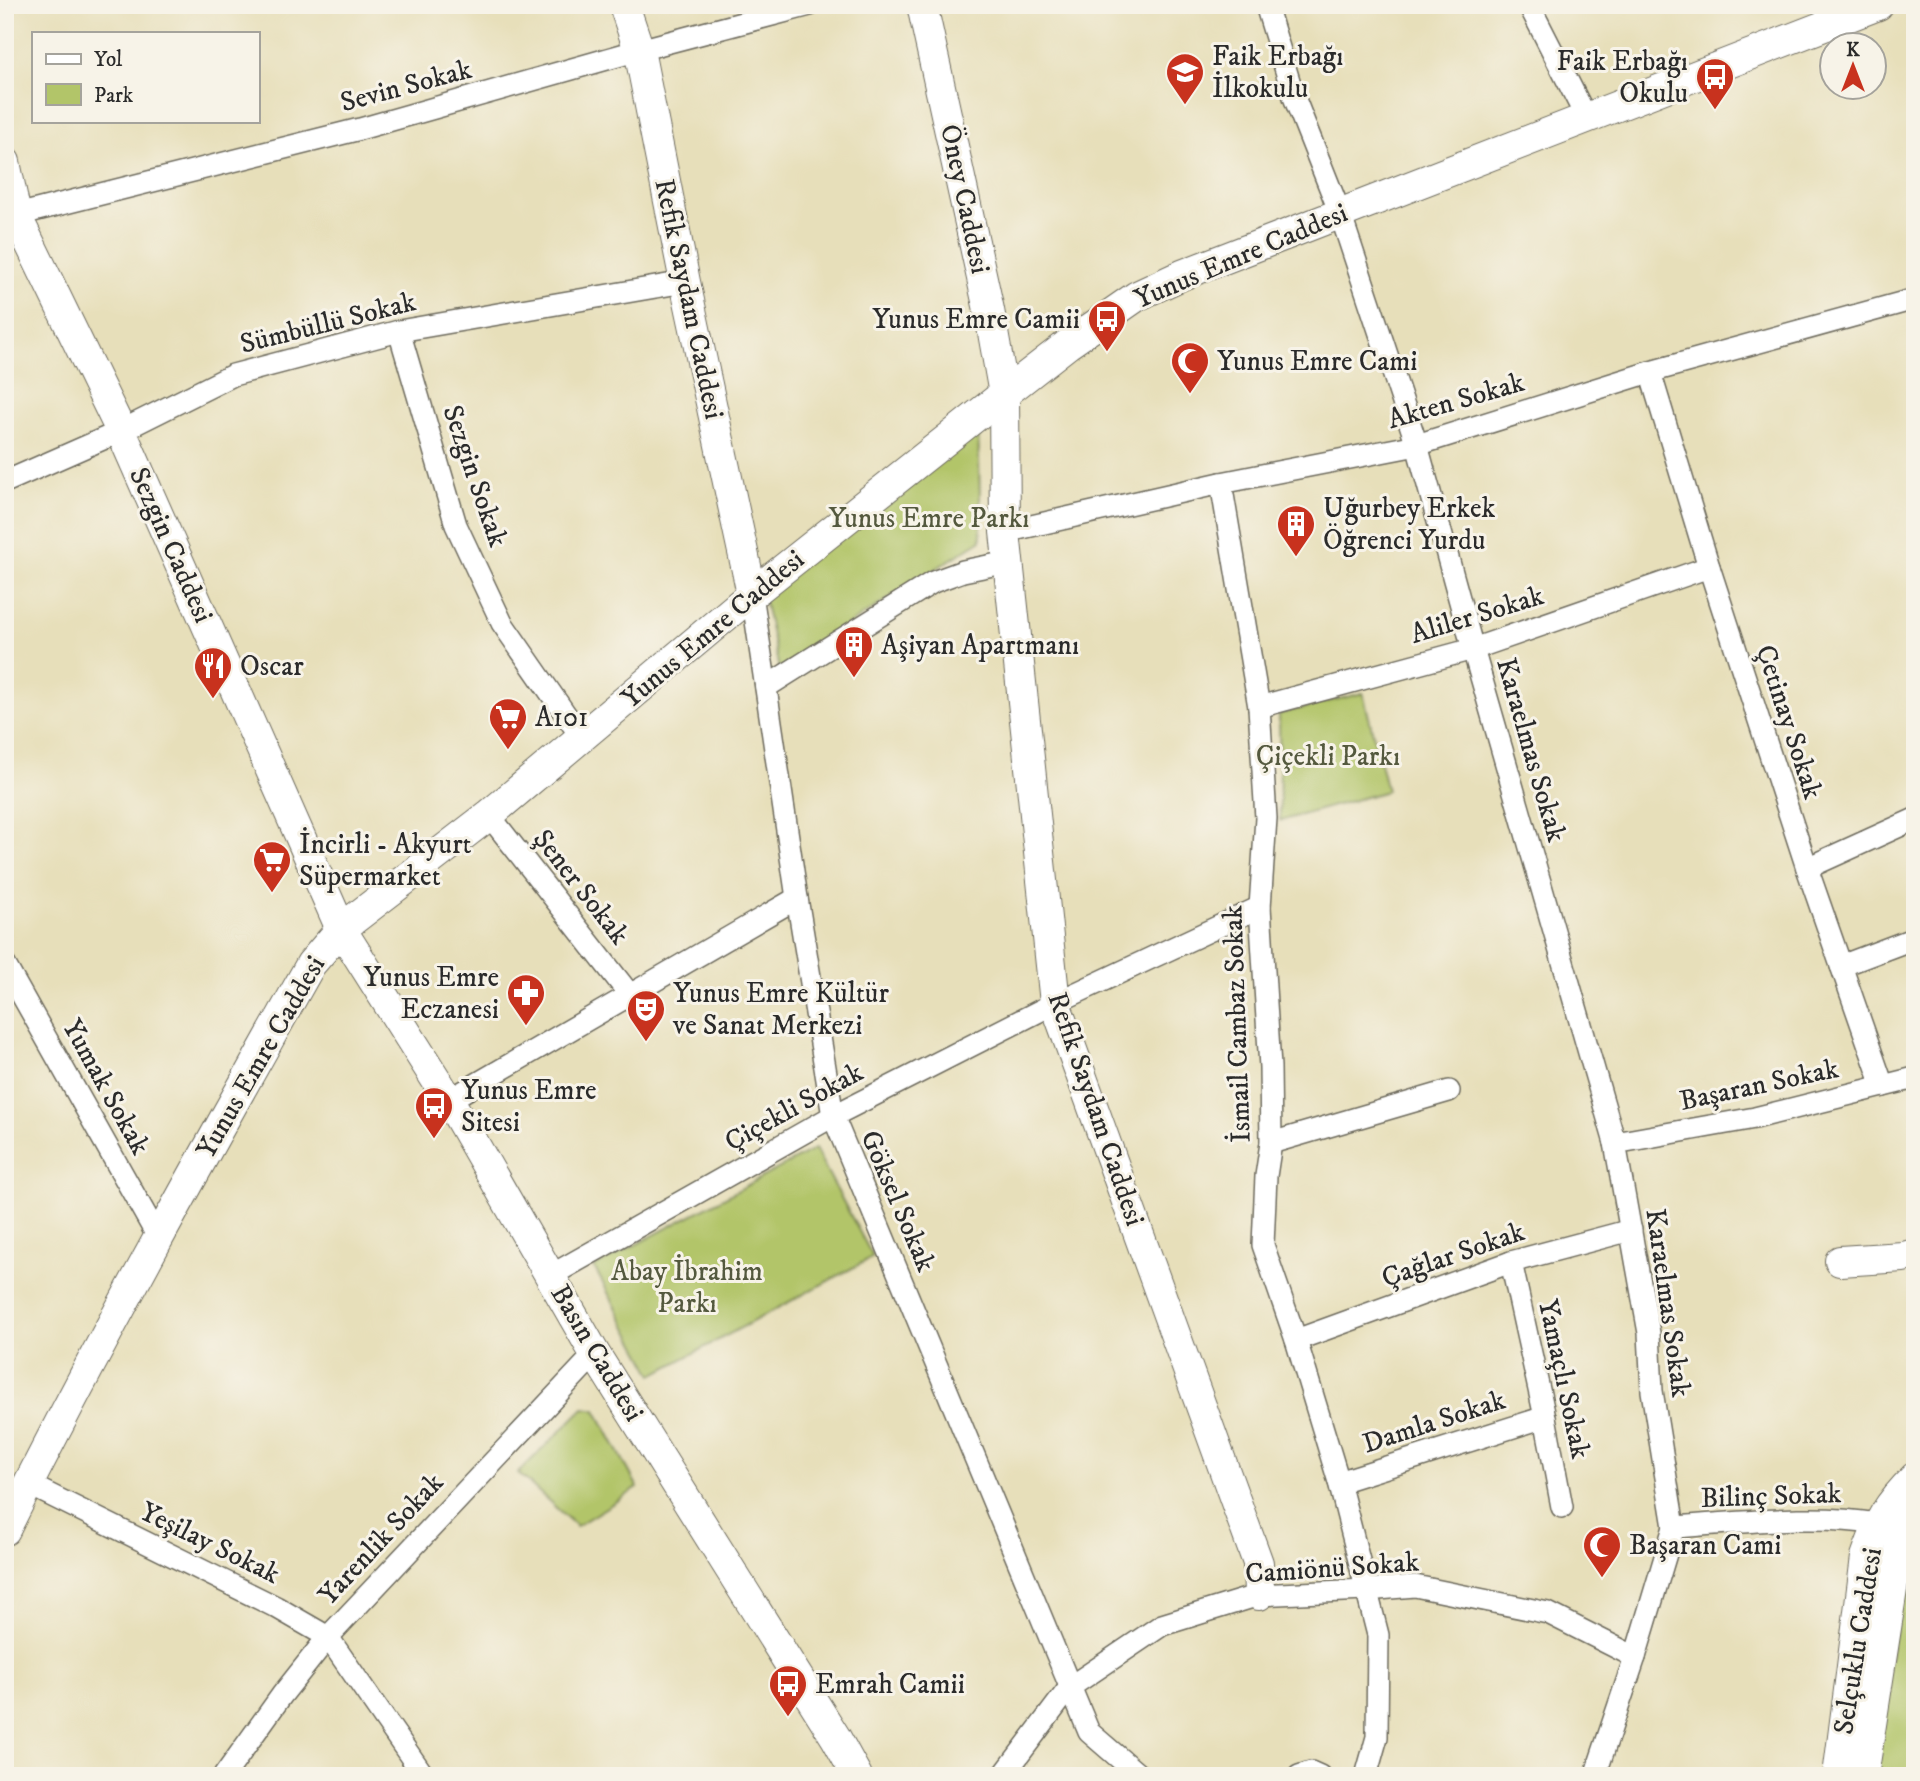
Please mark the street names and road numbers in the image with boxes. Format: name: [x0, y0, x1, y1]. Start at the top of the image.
street label: Sevin Sokak: [337, 52, 476, 120]
street label: Öney Caddesi: [932, 121, 998, 277]
street label: Refik Saydam Caddesi: [646, 176, 732, 422]
street label: Yunus Emre Caddesi: [1129, 195, 1353, 317]
street label: Sümbüllü Sokak: [236, 284, 420, 362]
street label: Akten Sokak: [1384, 365, 1529, 437]
street label: Sezgin Sokak: [434, 400, 516, 552]
street label: Sezgin Caddesi: [121, 462, 221, 628]
street label: Yunus Emre Caddesi: [614, 542, 812, 716]
street label: Aliler Sokak: [1406, 578, 1548, 652]
street label: Çetinay Sokak: [1748, 641, 1830, 804]
street label: Karaelmas Sokak: [1488, 654, 1574, 846]
street label: Şener Sokak: [525, 822, 637, 952]
street label: İsmail Cambaz Sokak: [1215, 904, 1259, 1143]
street label: Yunus Emre Caddesi: [189, 949, 333, 1165]
street label: Refik Saydam Caddesi: [1040, 988, 1152, 1230]
street label: Yumak Sokak: [54, 1013, 158, 1161]
street label: Başaran Sokak: [1676, 1051, 1842, 1119]
street label: Çiçekli Sokak: [719, 1055, 869, 1159]
street label: Göksel Sokak: [853, 1125, 943, 1277]
street label: Karaelmas Sokak: [1637, 1206, 1699, 1400]
street label: Çağlar Sokak: [1377, 1214, 1529, 1296]
street label: Basın Caddesi: [542, 1278, 652, 1428]
street label: Yamaçlı Sokak: [1530, 1296, 1598, 1462]
street label: Damla Sokak: [1358, 1382, 1510, 1462]
street label: Yarenlik Sokak: [311, 1466, 451, 1612]
street label: Bilinç Sokak: [1700, 1476, 1842, 1516]
street label: Yeşilay Sokak: [134, 1494, 286, 1592]
street label: Camiönü Sokak: [1244, 1544, 1420, 1592]
street label: Selçuklu Caddesi: [1826, 1545, 1890, 1737]

